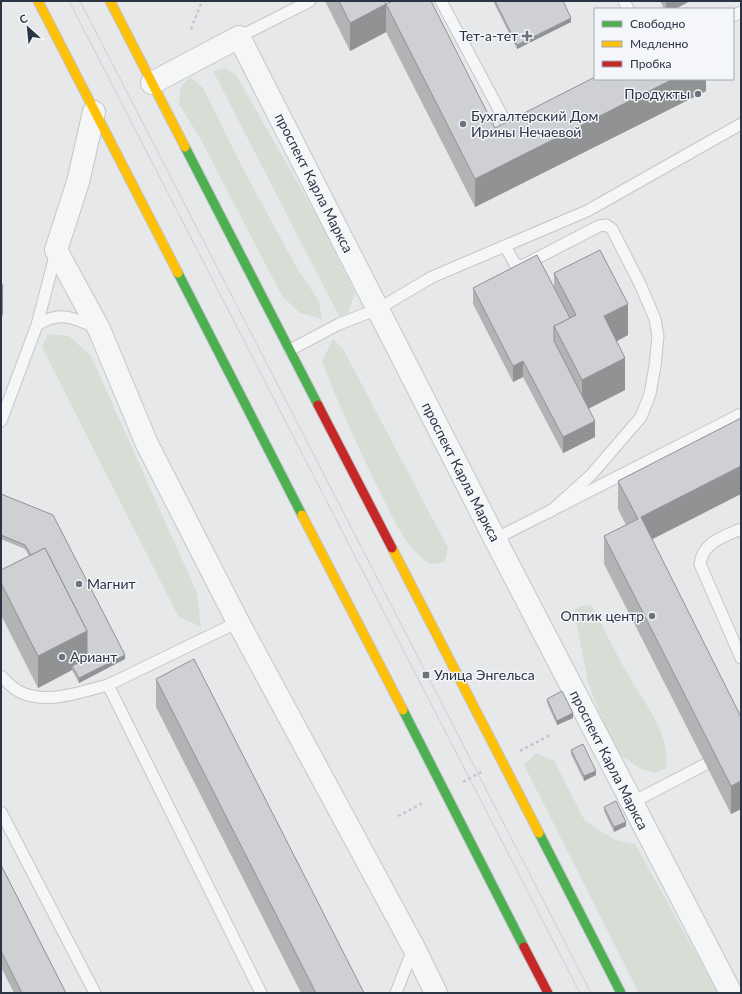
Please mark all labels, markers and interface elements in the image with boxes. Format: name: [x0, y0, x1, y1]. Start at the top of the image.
north arrow: [8, 8, 48, 48]
legend: [594, 8, 734, 80]
text: С: [17, 11, 30, 26]
text: Свободно: [630, 16, 686, 31]
place label: Тет-а-тет: [459, 27, 518, 44]
marker: Тет-а-тет: [521, 30, 533, 42]
text: Медленно: [630, 36, 689, 51]
text: Пробка: [630, 56, 671, 71]
place label: Продукты: [624, 85, 690, 102]
marker: Продукты: [693, 89, 703, 99]
place label: Бухгалтерский Дом Ирины Нечаевой: [471, 107, 598, 140]
street label: проспект Карла Маркса: [272, 110, 357, 255]
marker: Бухгалтерский Дом Ирины Нечаевой: [458, 119, 468, 129]
street label: проспект Карла Маркса: [419, 399, 504, 544]
place label: Магнит: [87, 575, 136, 592]
marker: Магнит: [74, 579, 84, 589]
place label: Оптик центр: [561, 607, 644, 624]
marker: Оптик центр: [647, 611, 657, 621]
place label: Ариант: [70, 648, 117, 665]
marker: Ариант: [57, 652, 67, 662]
place label: Улица Энгельса: [434, 666, 535, 683]
marker: Улица Энгельса: [421, 670, 431, 680]
street label: проспект Карла Маркса: [567, 687, 652, 832]

